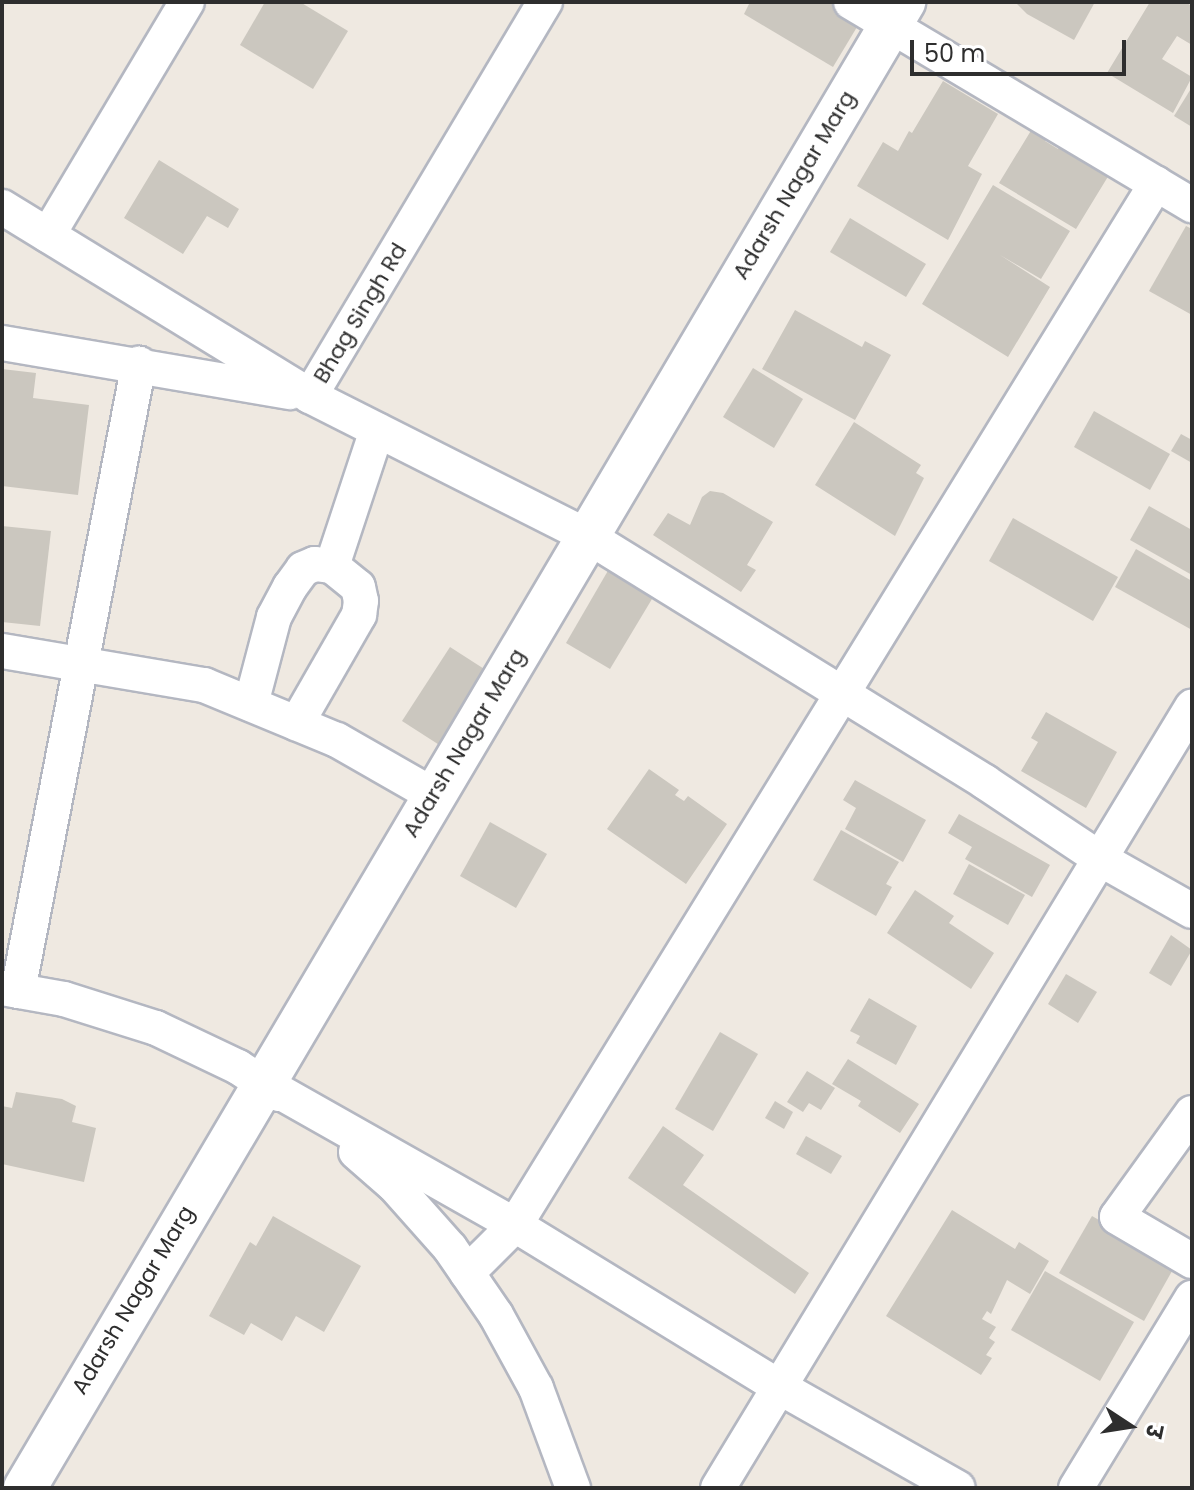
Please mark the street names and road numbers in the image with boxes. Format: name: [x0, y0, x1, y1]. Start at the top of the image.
street label: Adarsh Nagar Marg: [727, 86, 861, 284]
street label: Bhag Singh Rd: [308, 238, 412, 388]
street label: Adarsh Nagar Marg: [397, 644, 531, 842]
street label: Adarsh Nagar Marg: [66, 1201, 200, 1399]

